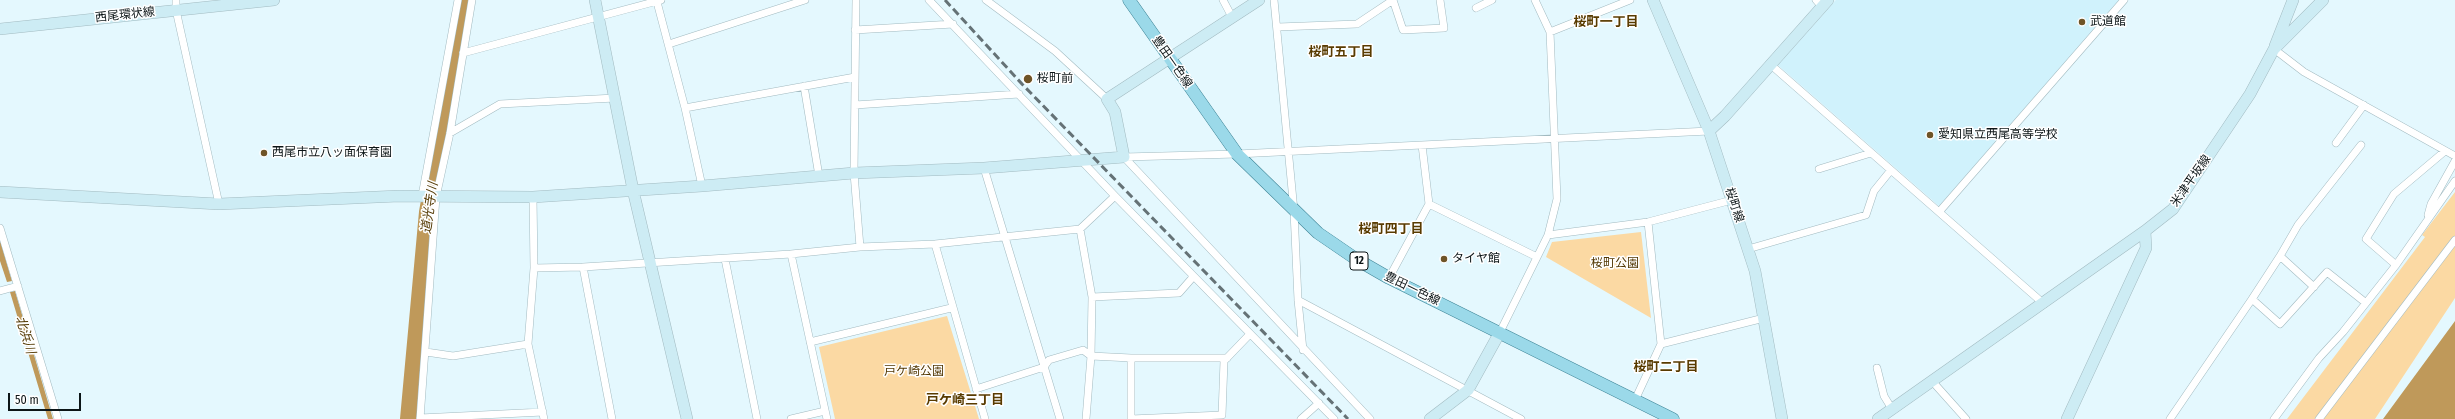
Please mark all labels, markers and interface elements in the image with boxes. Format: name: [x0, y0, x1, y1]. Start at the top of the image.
street label: 西尾環状線: [94, 5, 156, 25]
district label: 桜町一丁目: [1574, 14, 1638, 30]
place label: 武道館: [2090, 15, 2126, 29]
marker: 武道館: [2077, 17, 2087, 27]
street label: 豊田一色線: [1149, 33, 1195, 91]
district label: 桜町五丁目: [1309, 44, 1373, 60]
place label: 桜町前: [1037, 72, 1073, 86]
marker: 桜町前: [1022, 73, 1034, 85]
place label: 愛知県立西尾高等学校: [1938, 128, 2058, 142]
marker: 愛知県立西尾高等学校: [1925, 130, 1935, 140]
place label: 西尾市立八ッ面保育園: [272, 146, 392, 160]
marker: 西尾市立八ッ面保育園: [259, 148, 269, 158]
street label: 米津平坂線: [2168, 152, 2214, 210]
water label: 道光寺川: [419, 181, 441, 235]
street label: 桜町線: [1722, 186, 1746, 224]
district label: 桜町四丁目: [1359, 221, 1423, 237]
road number: 12: [1350, 252, 1368, 270]
place label: タイヤ館: [1452, 252, 1500, 266]
marker: タイヤ館: [1439, 254, 1449, 264]
park label: 桜町公園: [1591, 257, 1639, 271]
street label: 豊田一色線: [1382, 269, 1442, 309]
water label: 北浜川: [12, 314, 38, 356]
district label: 桜町二丁目: [1634, 359, 1698, 375]
park label: 戸ケ崎公園: [884, 365, 944, 379]
scale bar: [10, 385, 83, 411]
district label: 戸ケ崎三丁目: [926, 392, 1004, 408]
text: 50 m: [15, 393, 39, 407]

